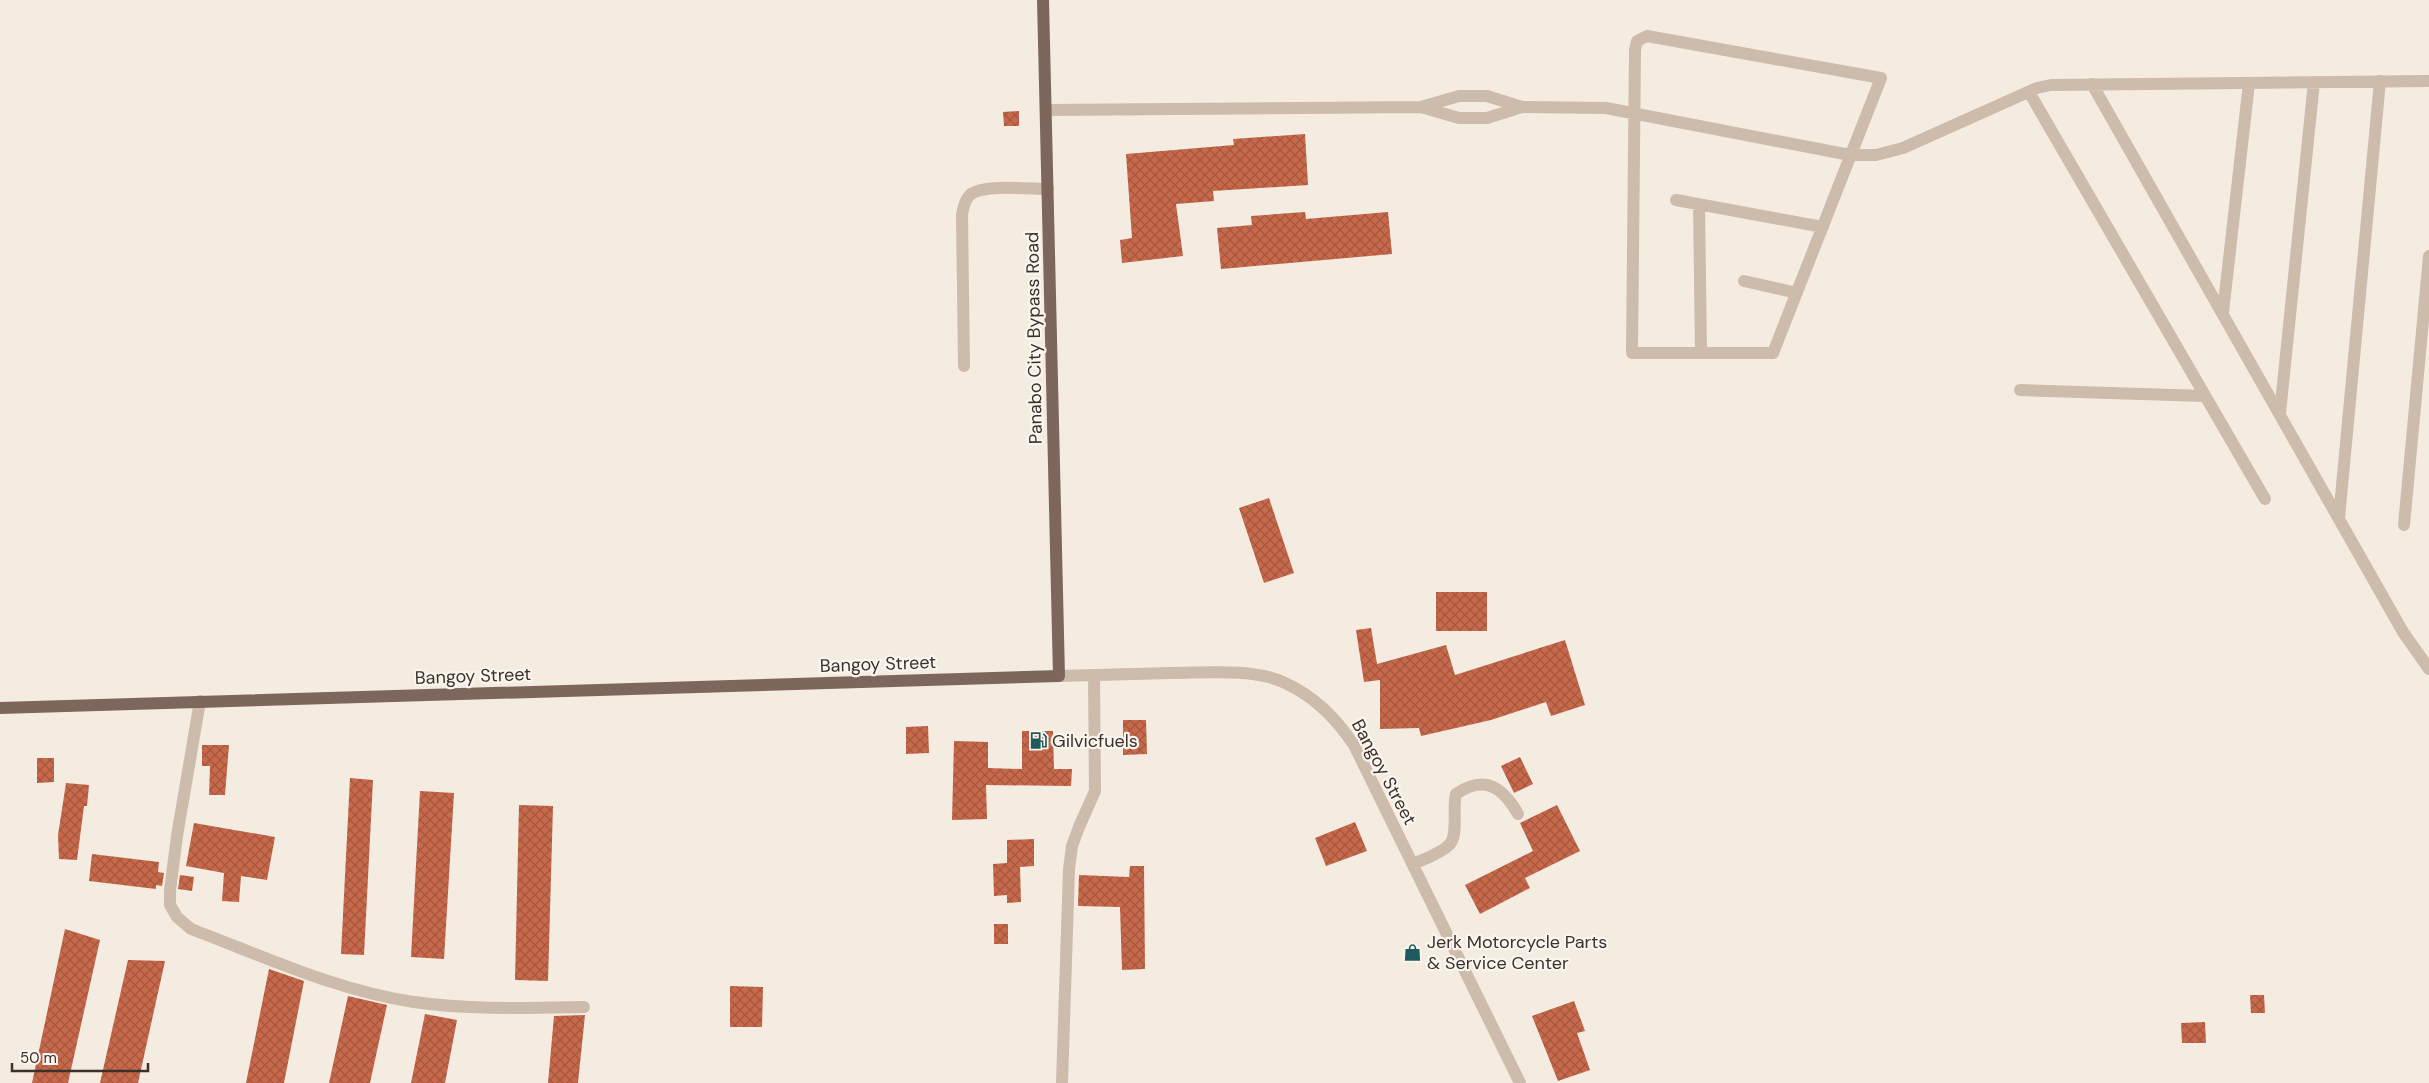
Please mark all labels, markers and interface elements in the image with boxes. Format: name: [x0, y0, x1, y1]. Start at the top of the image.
street label: Panabo City Bypass Road: [1020, 232, 1048, 444]
street label: Bangoy Street: [819, 650, 937, 678]
street label: Bangoy Street: [414, 662, 532, 690]
street label: Bangoy Street: [1346, 715, 1422, 829]
place label: Gilvicfuels: [1052, 729, 1138, 753]
fuel station icon: Gilvicfuels: [1028, 731, 1048, 751]
place label: Jerk Motorcycle Parts & Service Center: [1427, 930, 1607, 975]
shop icon: Jerk Motorcycle Parts & Service Center: [1403, 942, 1423, 962]
scale bar: [12, 1040, 149, 1072]
text: 50 m: [20, 1048, 57, 1068]

